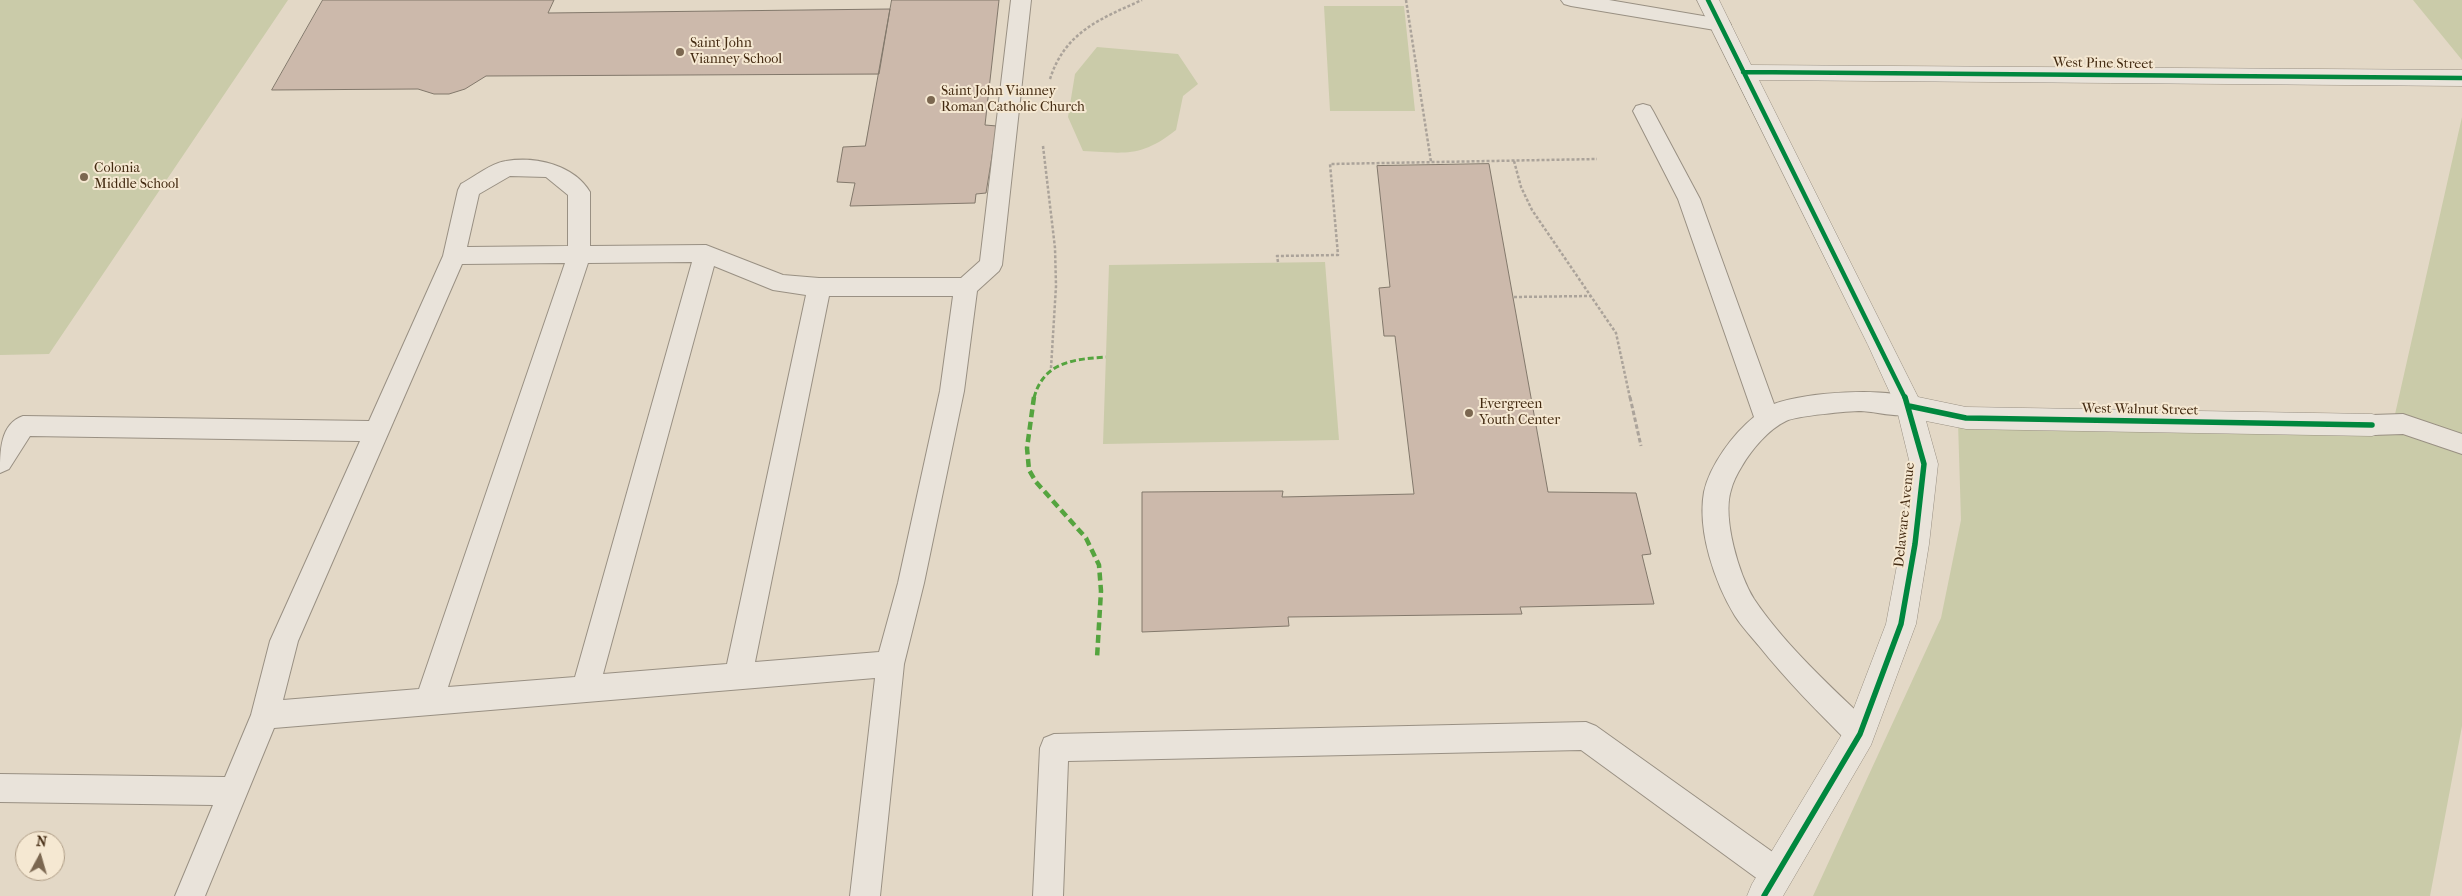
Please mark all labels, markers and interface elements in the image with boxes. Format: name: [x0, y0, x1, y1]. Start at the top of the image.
place label: Saint John Vianney School: [690, 36, 782, 68]
marker: Saint John Vianney School: [674, 46, 686, 58]
street label: West Pine Street: [2053, 55, 2153, 73]
place label: Saint John Vianney Roman Catholic Church: [941, 84, 1085, 116]
marker: Saint John Vianney Roman Catholic Church: [925, 94, 937, 106]
place label: Colonia Middle School: [94, 161, 179, 193]
marker: Colonia Middle School: [78, 171, 90, 183]
place label: Evergreen Youth Center: [1479, 397, 1560, 430]
street label: West Walnut Street: [2081, 401, 2199, 419]
marker: Evergreen Youth Center: [1463, 407, 1475, 419]
street label: Delaware Avenue: [1891, 462, 1919, 568]
north arrow: [15, 831, 65, 881]
text: N: [35, 833, 48, 851]

